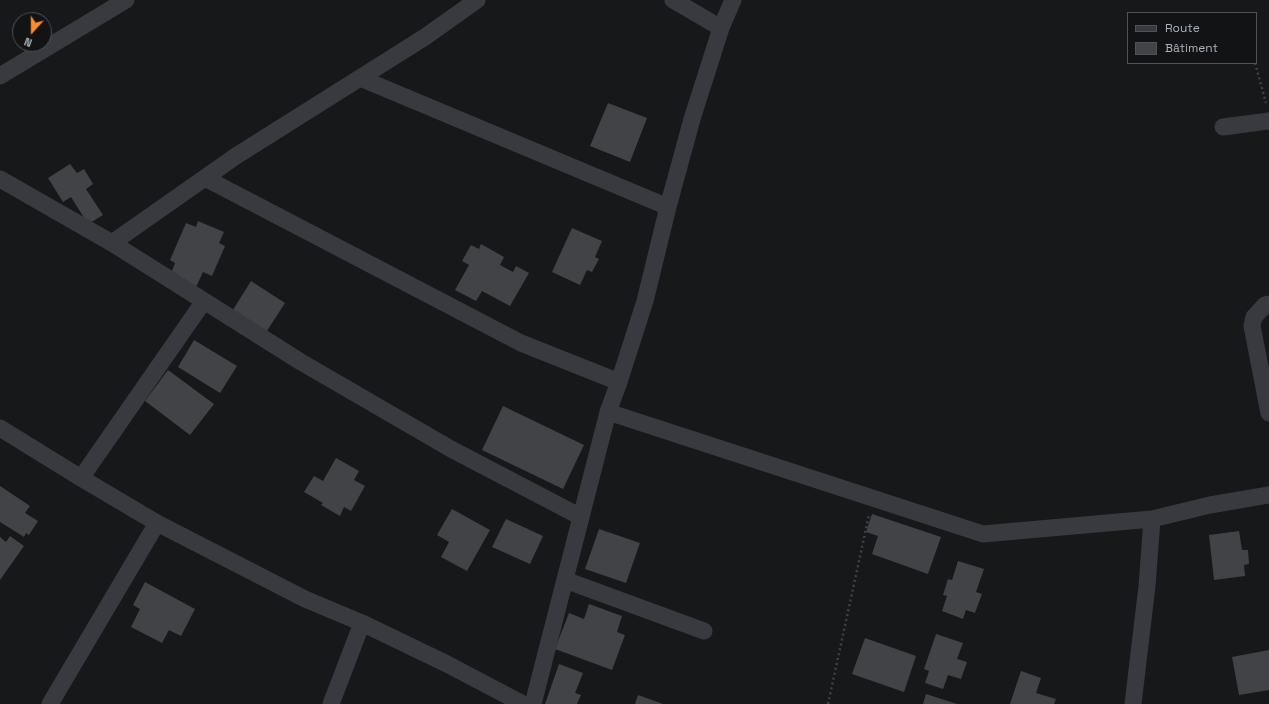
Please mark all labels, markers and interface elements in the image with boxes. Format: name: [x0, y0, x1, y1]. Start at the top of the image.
north arrow: [12, 12, 52, 52]
legend: [1127, 12, 1257, 64]
text: Route: [1165, 20, 1200, 36]
text: N: [22, 34, 34, 50]
text: Bâtiment: [1165, 40, 1218, 56]

